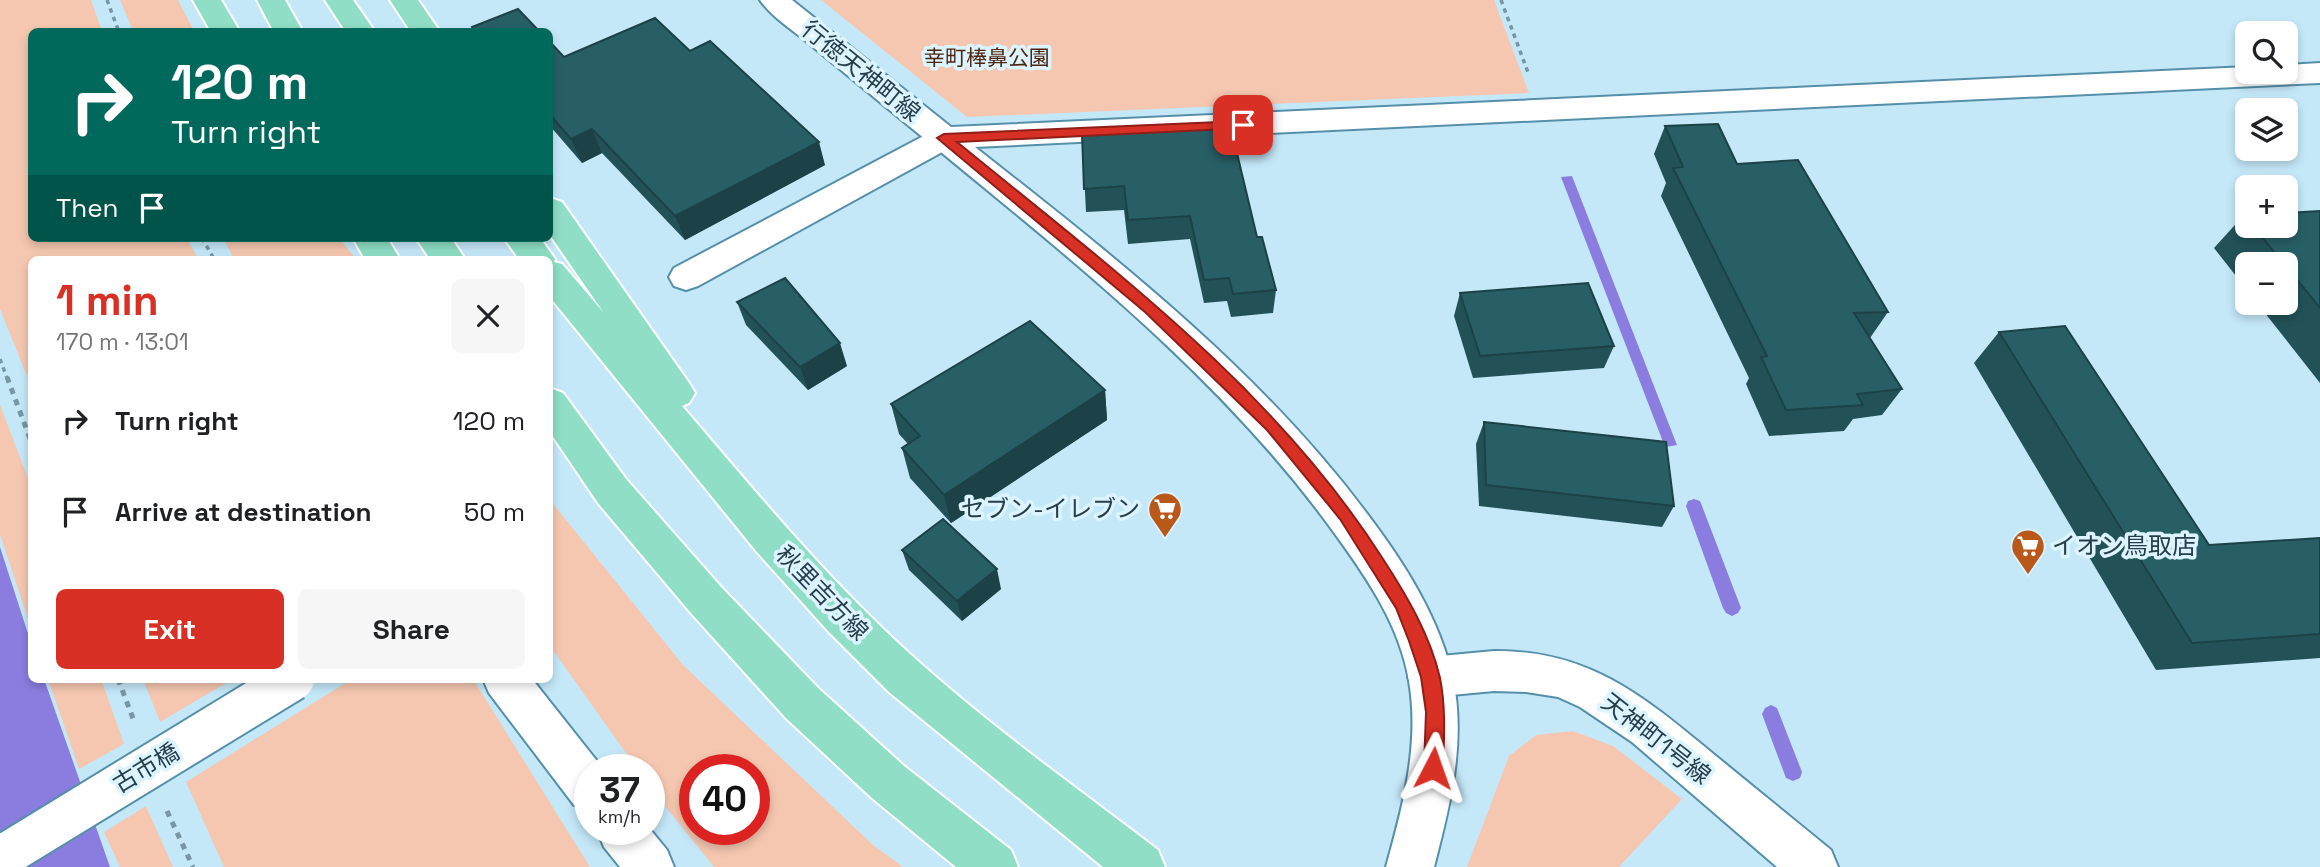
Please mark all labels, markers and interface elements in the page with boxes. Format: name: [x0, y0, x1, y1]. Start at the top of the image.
street label: 行徳天神町線: [796, 13, 927, 128]
map controls: [2235, 21, 2298, 315]
button: search: [2235, 21, 2298, 84]
park label: 幸町棒鼻公園: [924, 44, 1050, 71]
text: 120 m: [171, 51, 308, 113]
icon: right: [56, 56, 147, 147]
pin: [1213, 95, 1273, 155]
button: layers: [2235, 98, 2298, 161]
icon: arrive: [1224, 106, 1262, 144]
text: Turn right: [171, 112, 321, 152]
button: +: [2235, 175, 2298, 238]
icon: arrive: [133, 189, 171, 227]
text: Then: [56, 191, 119, 225]
button: −: [2235, 252, 2298, 315]
text: 1 min: [56, 274, 159, 327]
button: close: [451, 279, 525, 353]
text: 170 m · 13:01: [56, 327, 189, 357]
icon: right: [56, 402, 94, 440]
text: Turn right: [115, 404, 239, 438]
text: 120 m: [453, 404, 525, 438]
supermarket icon: セブン-イレブン: [1146, 490, 1184, 539]
icon: arrive: [56, 493, 94, 531]
place label: セブン-イレブン: [961, 493, 1140, 524]
text: Arrive at destination: [115, 495, 372, 529]
text: 50 m: [464, 495, 525, 529]
supermarket icon: イオン鳥取店: [2009, 527, 2047, 576]
place label: イオン鳥取店: [2052, 530, 2196, 561]
street label: 秋里吉方線: [770, 539, 875, 647]
button: Exit: [56, 589, 284, 669]
button: Share: [298, 589, 525, 669]
street label: 天神町1号線: [1596, 686, 1717, 791]
position arrow: [1396, 731, 1470, 805]
street label: 古市橋: [107, 736, 185, 799]
speed limit sign: 40: [679, 754, 770, 845]
text: 37: [599, 768, 640, 812]
text: km/h: [598, 805, 641, 828]

